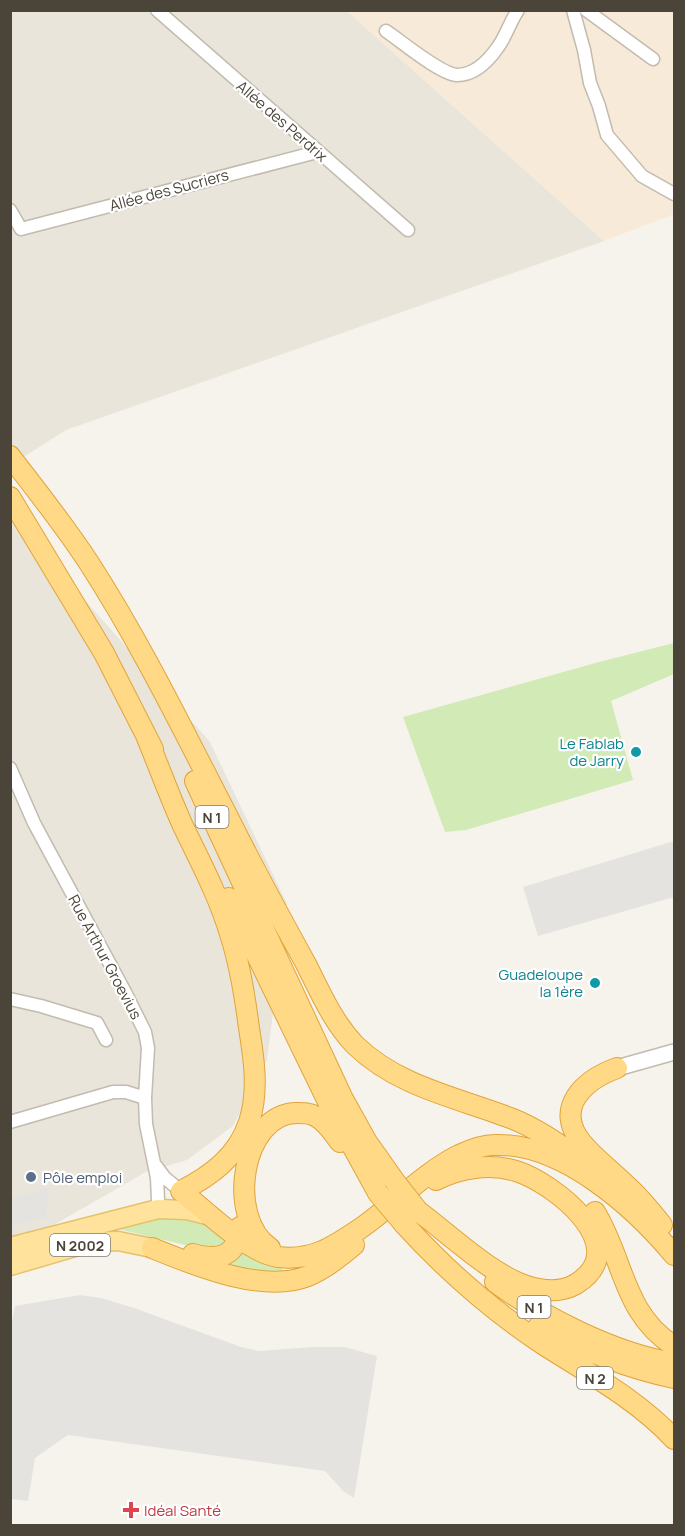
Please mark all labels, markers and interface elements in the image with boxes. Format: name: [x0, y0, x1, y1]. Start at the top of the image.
street label: Allée des Perdrix: [232, 76, 332, 166]
street label: Allée des Sucriers: [107, 164, 231, 216]
place label: Le Fablab de Jarry: [559, 733, 624, 771]
marker: Le Fablab de Jarry: [629, 745, 643, 759]
road number: N 1: [196, 806, 228, 828]
street label: Rue Arthur Groevius: [63, 891, 147, 1023]
place label: Guadeloupe la 1ère: [499, 964, 583, 1002]
marker: Guadeloupe la 1ère: [588, 976, 602, 990]
place label: Pôle emploi: [43, 1167, 122, 1188]
marker: Pôle emploi: [24, 1170, 38, 1184]
road number: N 2002: [50, 1234, 110, 1256]
road number: N 1: [518, 1296, 550, 1318]
road number: N 2: [577, 1367, 613, 1389]
place label: Idéal Santé: [144, 1500, 221, 1521]
marker: Idéal Santé: [122, 1501, 140, 1519]

